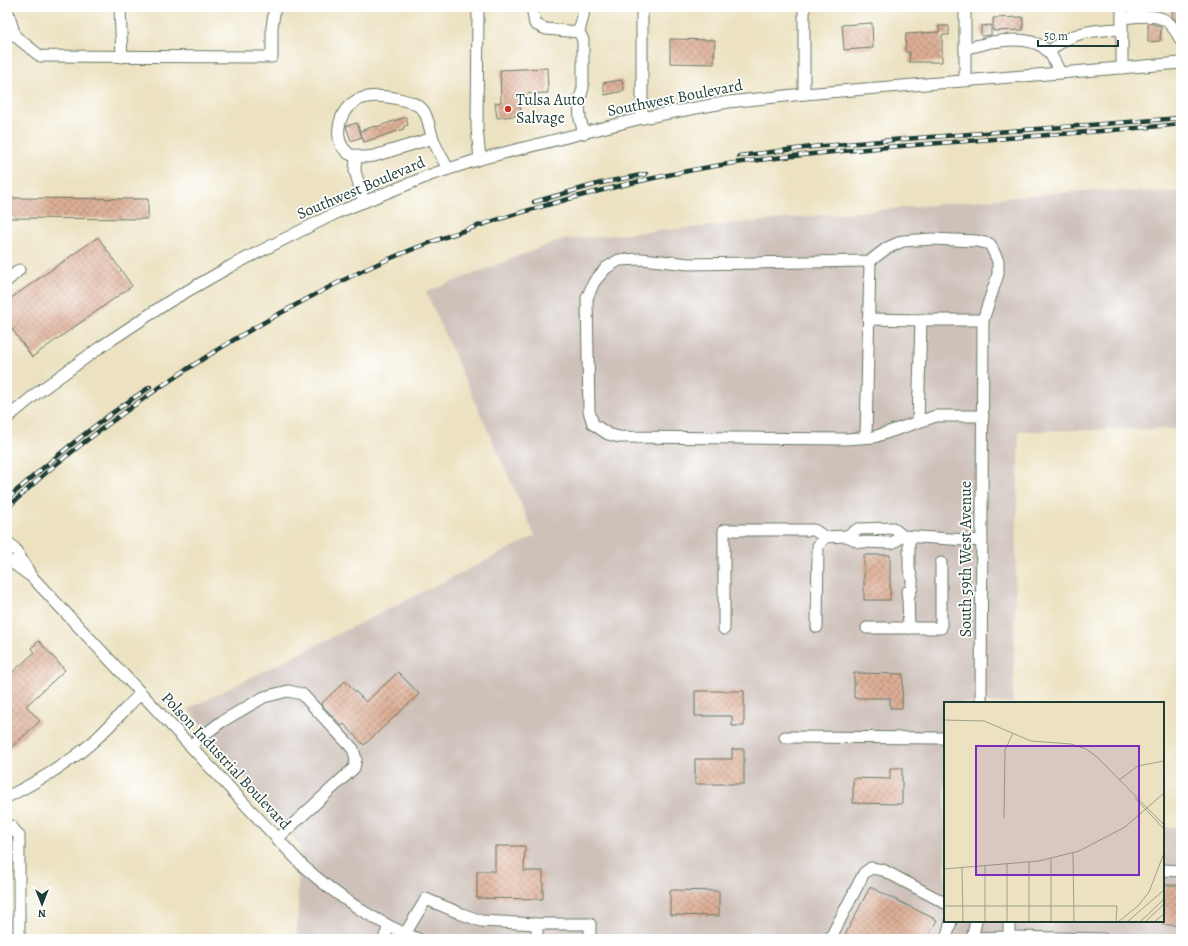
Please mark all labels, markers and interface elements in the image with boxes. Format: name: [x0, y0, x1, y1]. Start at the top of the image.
scale bar: [1038, 22, 1118, 48]
text: 50 m: [1044, 28, 1068, 44]
street label: Southwest Boulevard: [605, 74, 745, 122]
place label: Tulsa Auto Salvage: [516, 89, 585, 129]
marker: Tulsa Auto Salvage: [503, 104, 513, 114]
street label: Southwest Boulevard: [293, 151, 429, 225]
street label: South 59th West Avenue: [955, 481, 977, 637]
street label: Polson Industrial Boulevard: [156, 687, 296, 835]
inset map: [944, 702, 1164, 922]
north arrow: [22, 884, 62, 924]
text: N: [38, 906, 46, 921]

